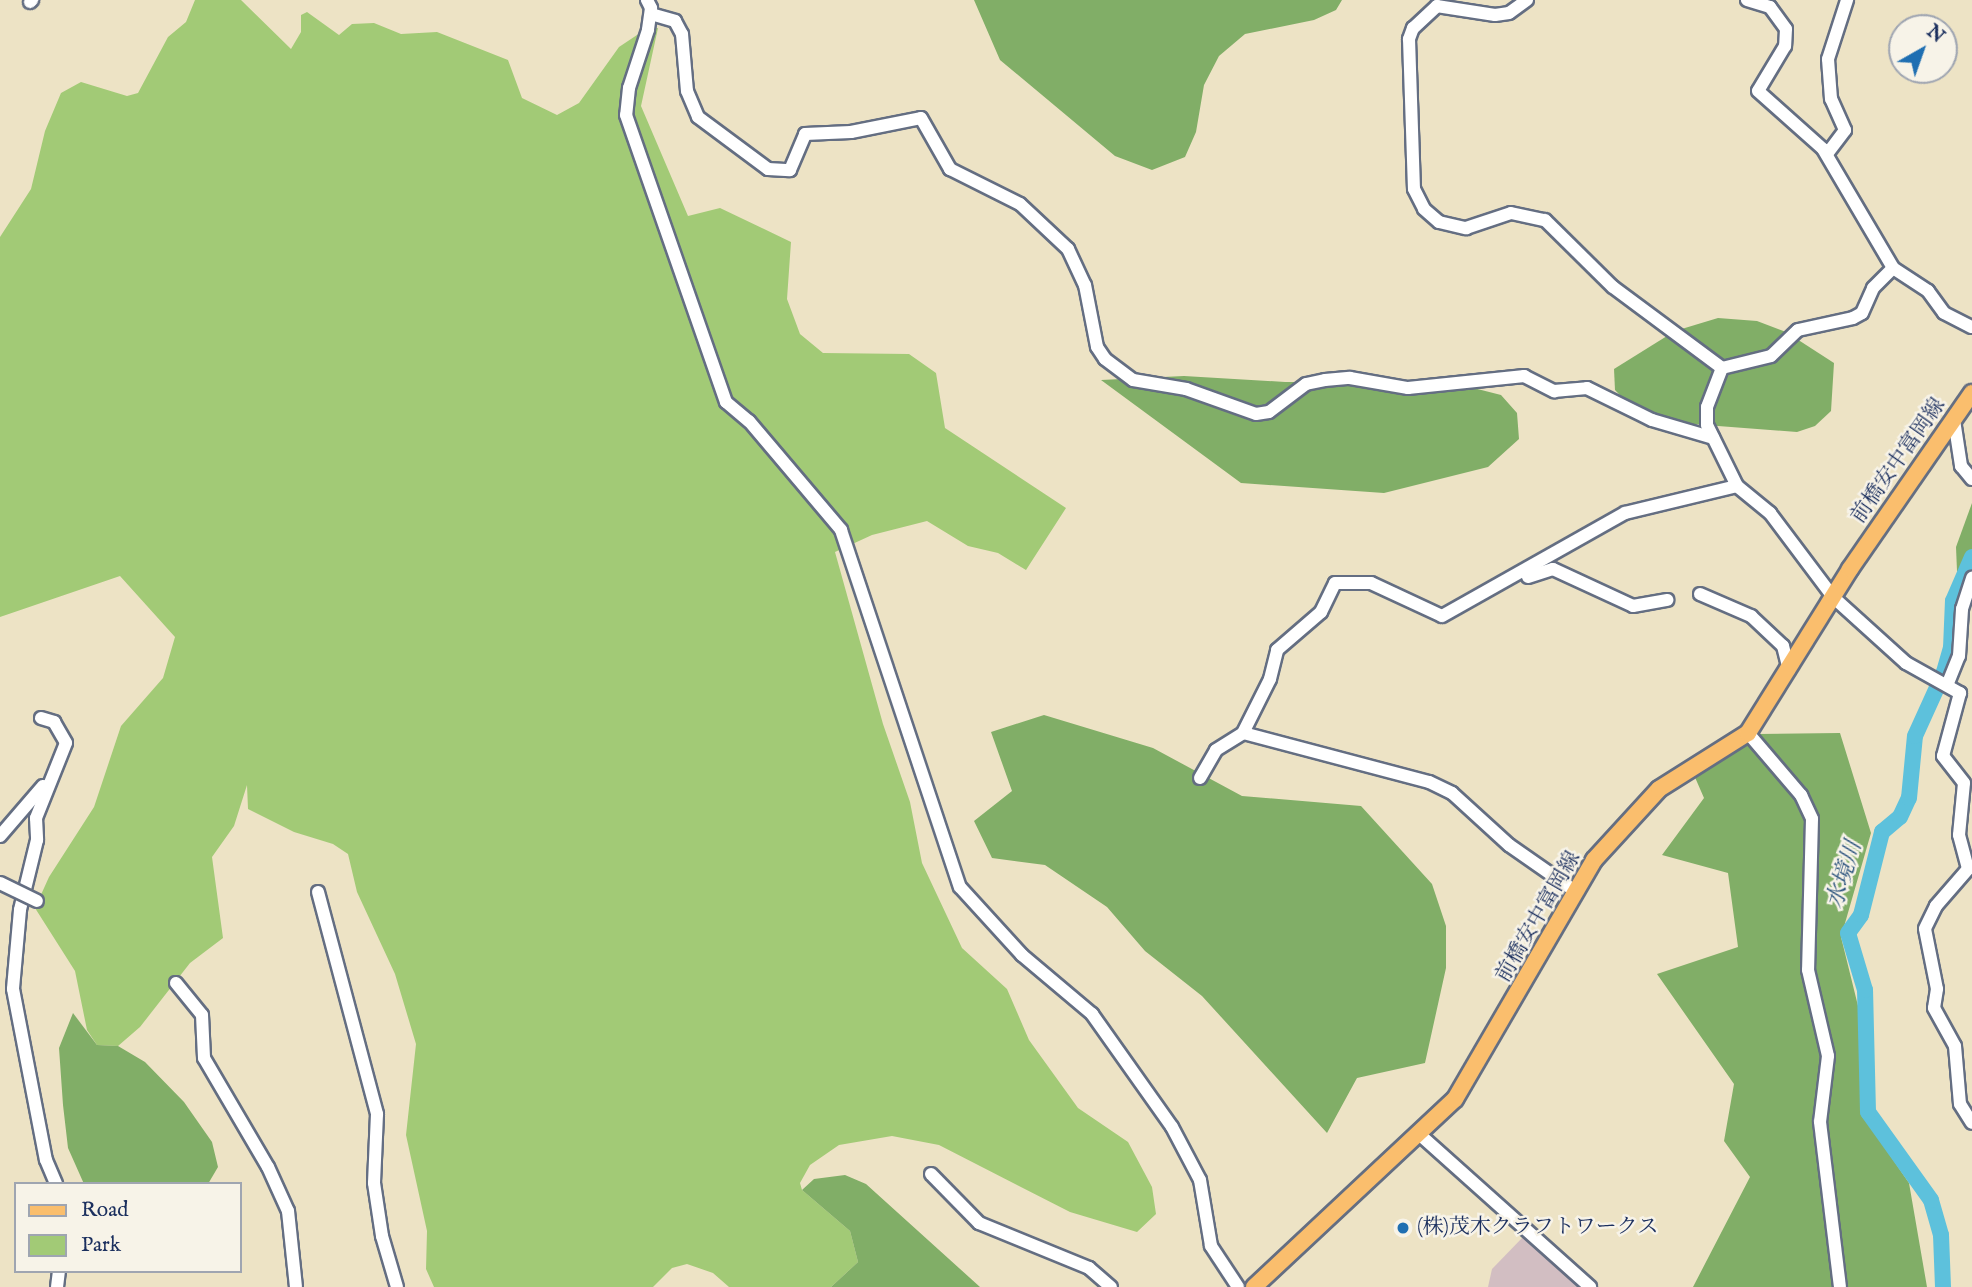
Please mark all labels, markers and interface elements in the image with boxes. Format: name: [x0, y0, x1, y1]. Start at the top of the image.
north arrow: [1888, 14, 1958, 84]
text: N: [1921, 20, 1949, 49]
street label: 前橋安中富岡線: [1847, 394, 1951, 528]
water label: 水境川: [1822, 838, 1868, 912]
street label: 前橋安中富岡線: [1491, 847, 1587, 987]
legend: [14, 1182, 242, 1273]
text: Road: [81, 1197, 128, 1224]
place label: (株)茂木クラフトワークス: [1417, 1215, 1659, 1241]
marker: (株)茂木クラフトワークス: [1395, 1220, 1411, 1236]
text: Park: [81, 1232, 121, 1259]

